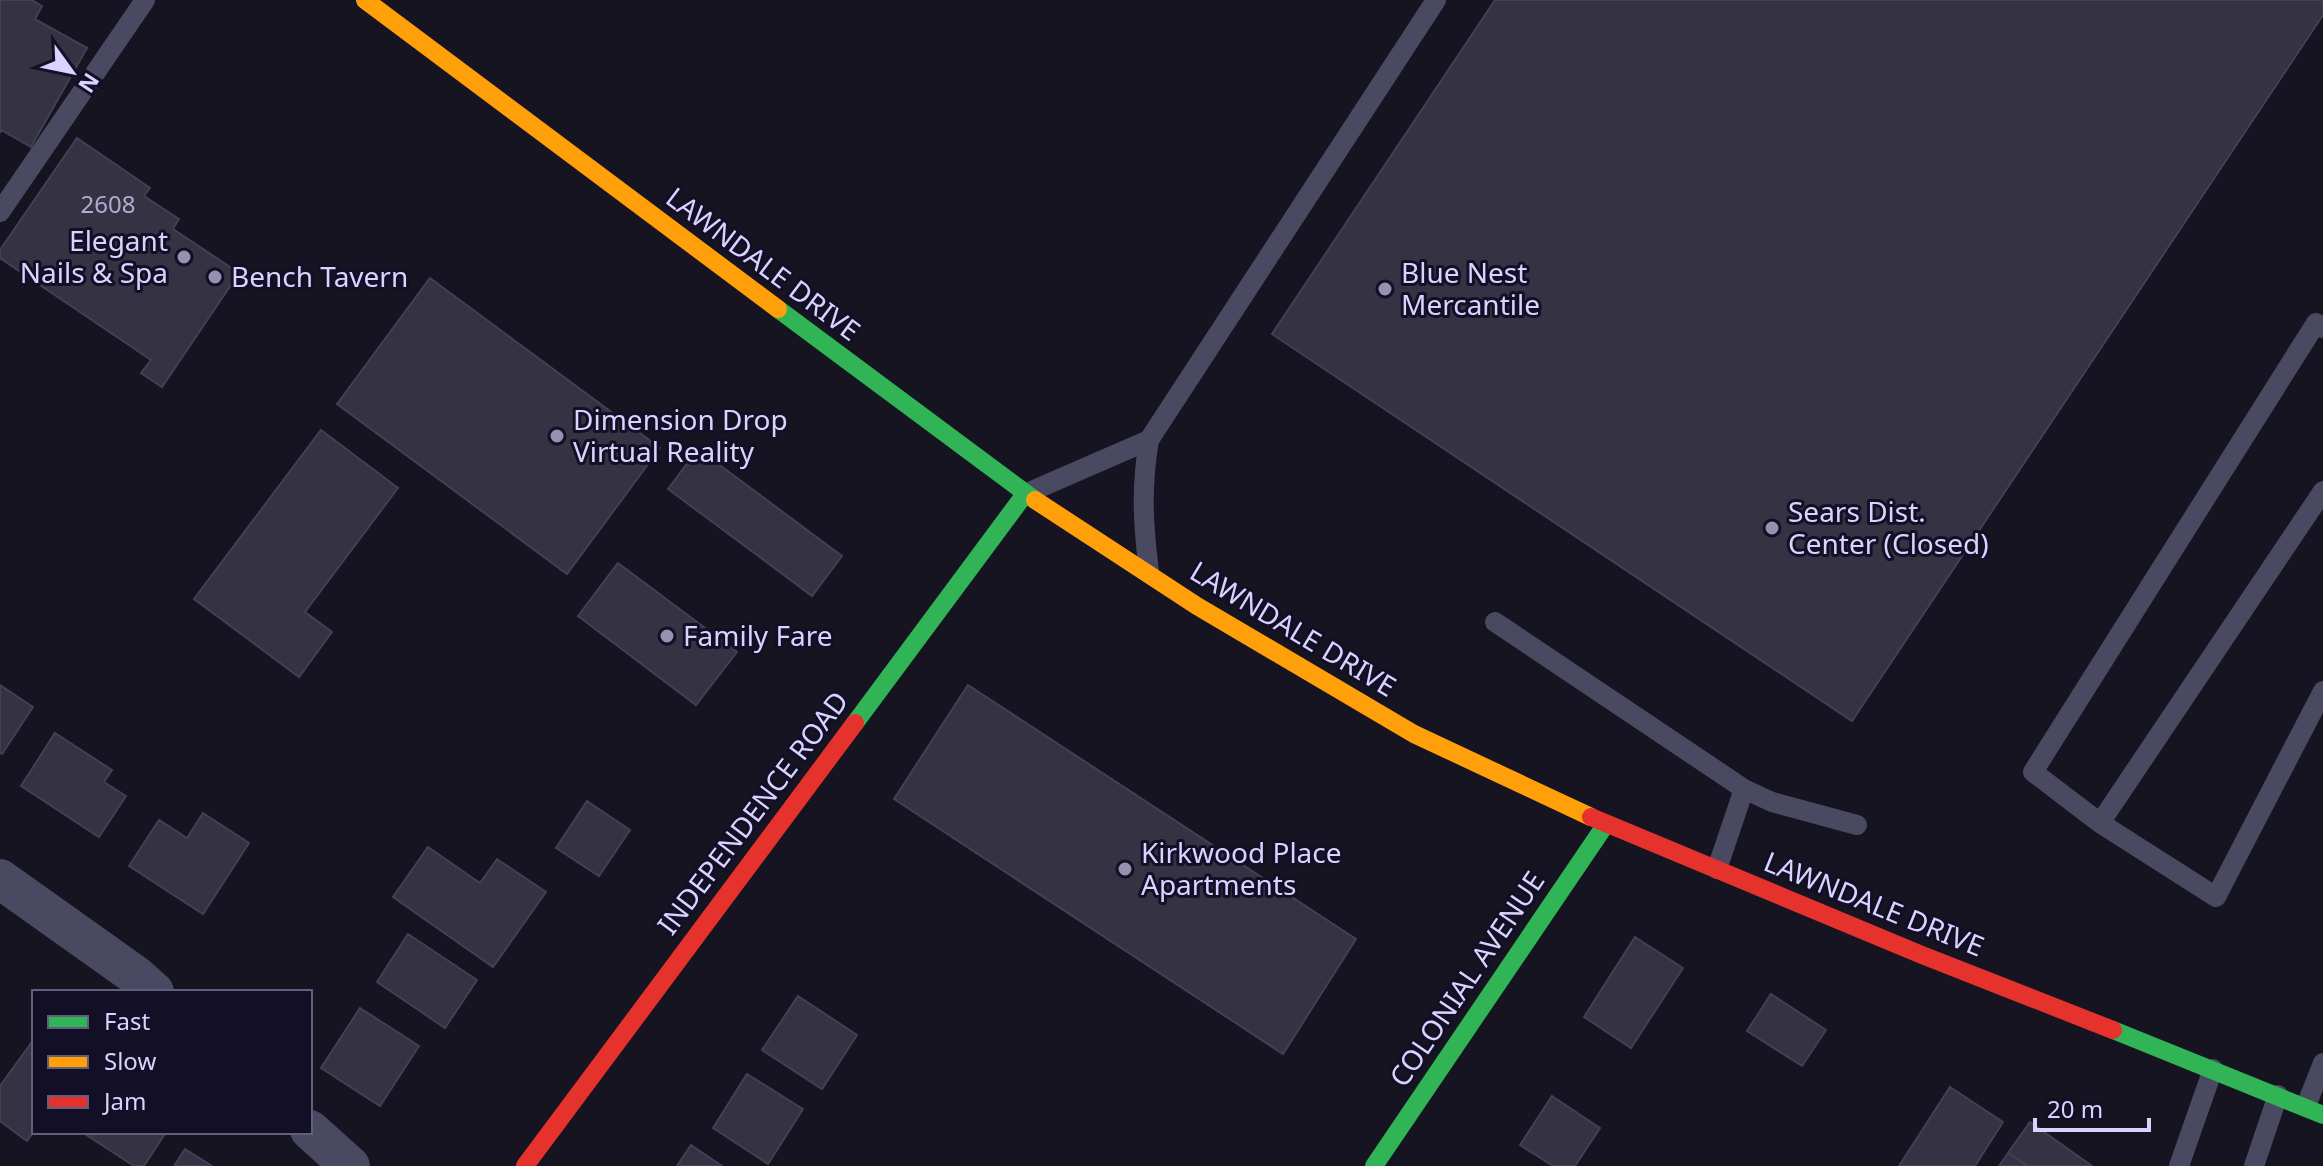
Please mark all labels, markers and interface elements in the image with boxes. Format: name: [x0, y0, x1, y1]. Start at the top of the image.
north arrow: [32, 32, 112, 112]
text: N: [72, 68, 107, 99]
street label: LAWNDALE DRIVE: [659, 178, 868, 349]
house number: 2608: [81, 187, 135, 220]
place label: Elegant Nails & Spa: [20, 221, 168, 291]
marker: Elegant Nails & Spa: [175, 248, 193, 266]
place label: Blue Nest Mercantile: [1401, 253, 1540, 323]
place label: Bench Tavern: [231, 257, 408, 295]
marker: Bench Tavern: [206, 268, 224, 286]
marker: Blue Nest Mercantile: [1376, 280, 1394, 298]
place label: Dimension Drop Virtual Reality: [573, 400, 788, 470]
marker: Dimension Drop Virtual Reality: [548, 427, 566, 445]
place label: Sears Dist. Center (Closed): [1788, 492, 1989, 562]
marker: Sears Dist. Center (Closed): [1763, 519, 1781, 537]
street label: LAWNDALE DRIVE: [1184, 552, 1403, 705]
place label: Family Fare: [683, 616, 832, 654]
marker: Family Fare: [658, 627, 676, 645]
street label: INDEPENDENCE ROAD: [648, 683, 856, 942]
place label: Kirkwood Place Apartments: [1141, 833, 1342, 903]
street label: LAWNDALE DRIVE: [1759, 842, 1990, 964]
marker: Kirkwood Place Apartments: [1116, 860, 1134, 878]
street label: COLONIAL AVENUE: [1380, 863, 1552, 1094]
legend: [32, 990, 312, 1134]
text: Fast: [104, 1004, 150, 1037]
text: Slow: [104, 1044, 156, 1077]
scale bar: [2035, 1082, 2149, 1132]
text: Jam: [102, 1084, 146, 1117]
text: 20 m: [2047, 1092, 2103, 1125]

